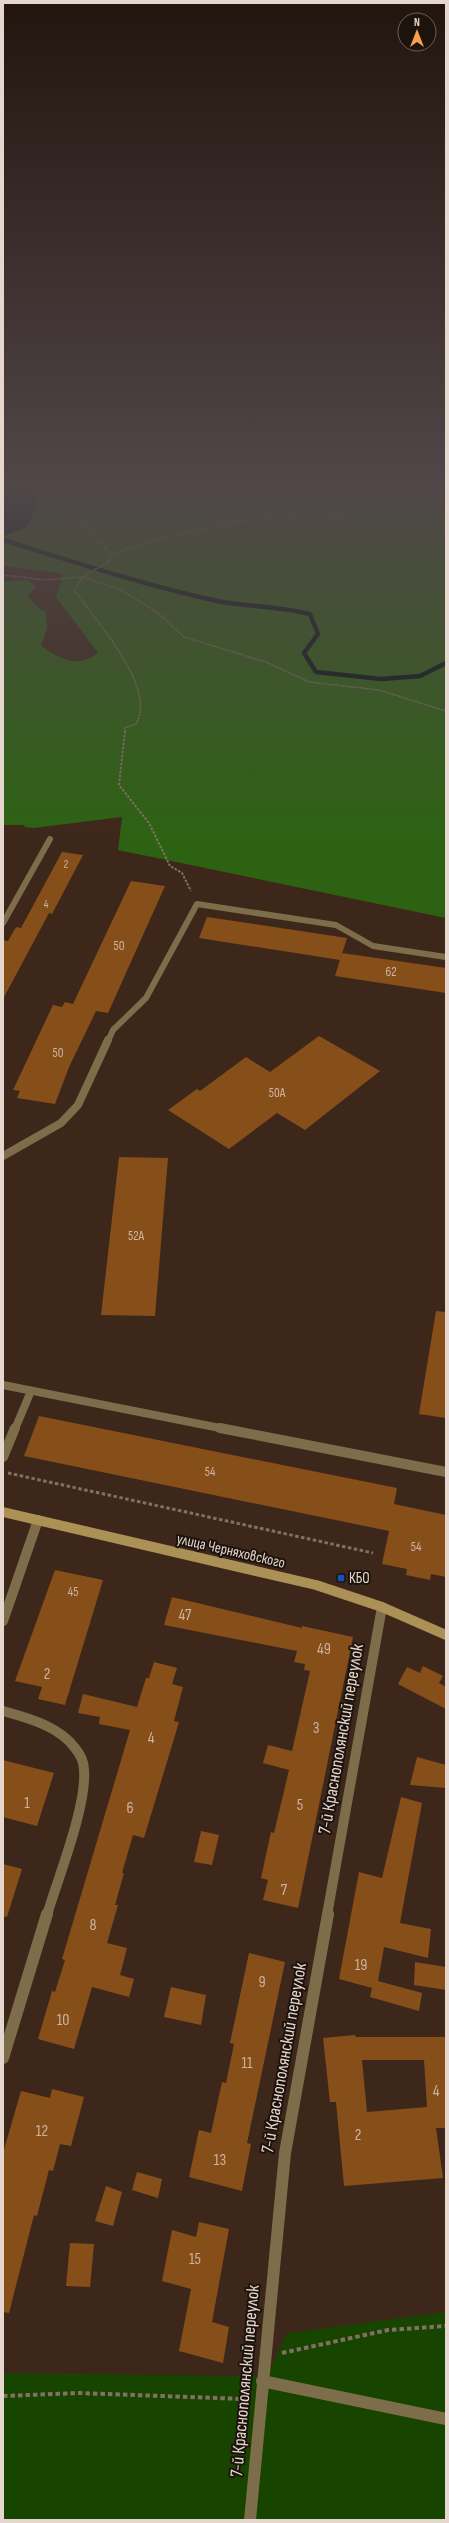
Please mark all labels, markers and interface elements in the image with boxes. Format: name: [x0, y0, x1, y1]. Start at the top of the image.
north arrow: [397, 12, 437, 52]
text: N: [414, 16, 420, 29]
house number: 2: [64, 858, 69, 871]
house number: 4: [44, 898, 49, 911]
house number: 50: [113, 938, 125, 954]
house number: 62: [385, 964, 397, 980]
house number: 50: [52, 1045, 64, 1061]
house number: 50А: [269, 1085, 286, 1101]
house number: 52А: [128, 1228, 144, 1244]
house number: 54: [205, 1464, 216, 1480]
street label: улица Черняховского: [175, 1529, 287, 1573]
house number: 54: [411, 1539, 422, 1555]
place label: КБО: [349, 1569, 370, 1588]
marker: КБО: [336, 1573, 346, 1583]
house number: 45: [68, 1584, 78, 1600]
house number: 47: [179, 1606, 192, 1625]
house number: 49: [317, 1640, 331, 1659]
street label: 7-й Краснополянский переулок: [314, 1642, 368, 1836]
house number: 2: [44, 1665, 50, 1684]
house number: 3: [313, 1719, 319, 1738]
house number: 4: [148, 1729, 155, 1748]
house number: 1: [24, 1794, 30, 1813]
house number: 5: [297, 1796, 303, 1815]
house number: 6: [126, 1799, 134, 1818]
house number: 7: [281, 1881, 288, 1900]
house number: 8: [89, 1916, 97, 1935]
house number: 19: [355, 1956, 367, 1975]
street label: 7-й Краснополянский переулок: [257, 1961, 311, 2155]
house number: 9: [258, 1973, 266, 1992]
house number: 10: [57, 2011, 69, 2030]
house number: 11: [241, 2054, 253, 2073]
house number: 4: [433, 2082, 440, 2101]
house number: 12: [36, 2122, 48, 2141]
house number: 2: [355, 2126, 361, 2145]
house number: 13: [214, 2151, 226, 2170]
house number: 15: [189, 2250, 201, 2269]
street label: 7-й Краснополянский переулок: [226, 2284, 264, 2478]

